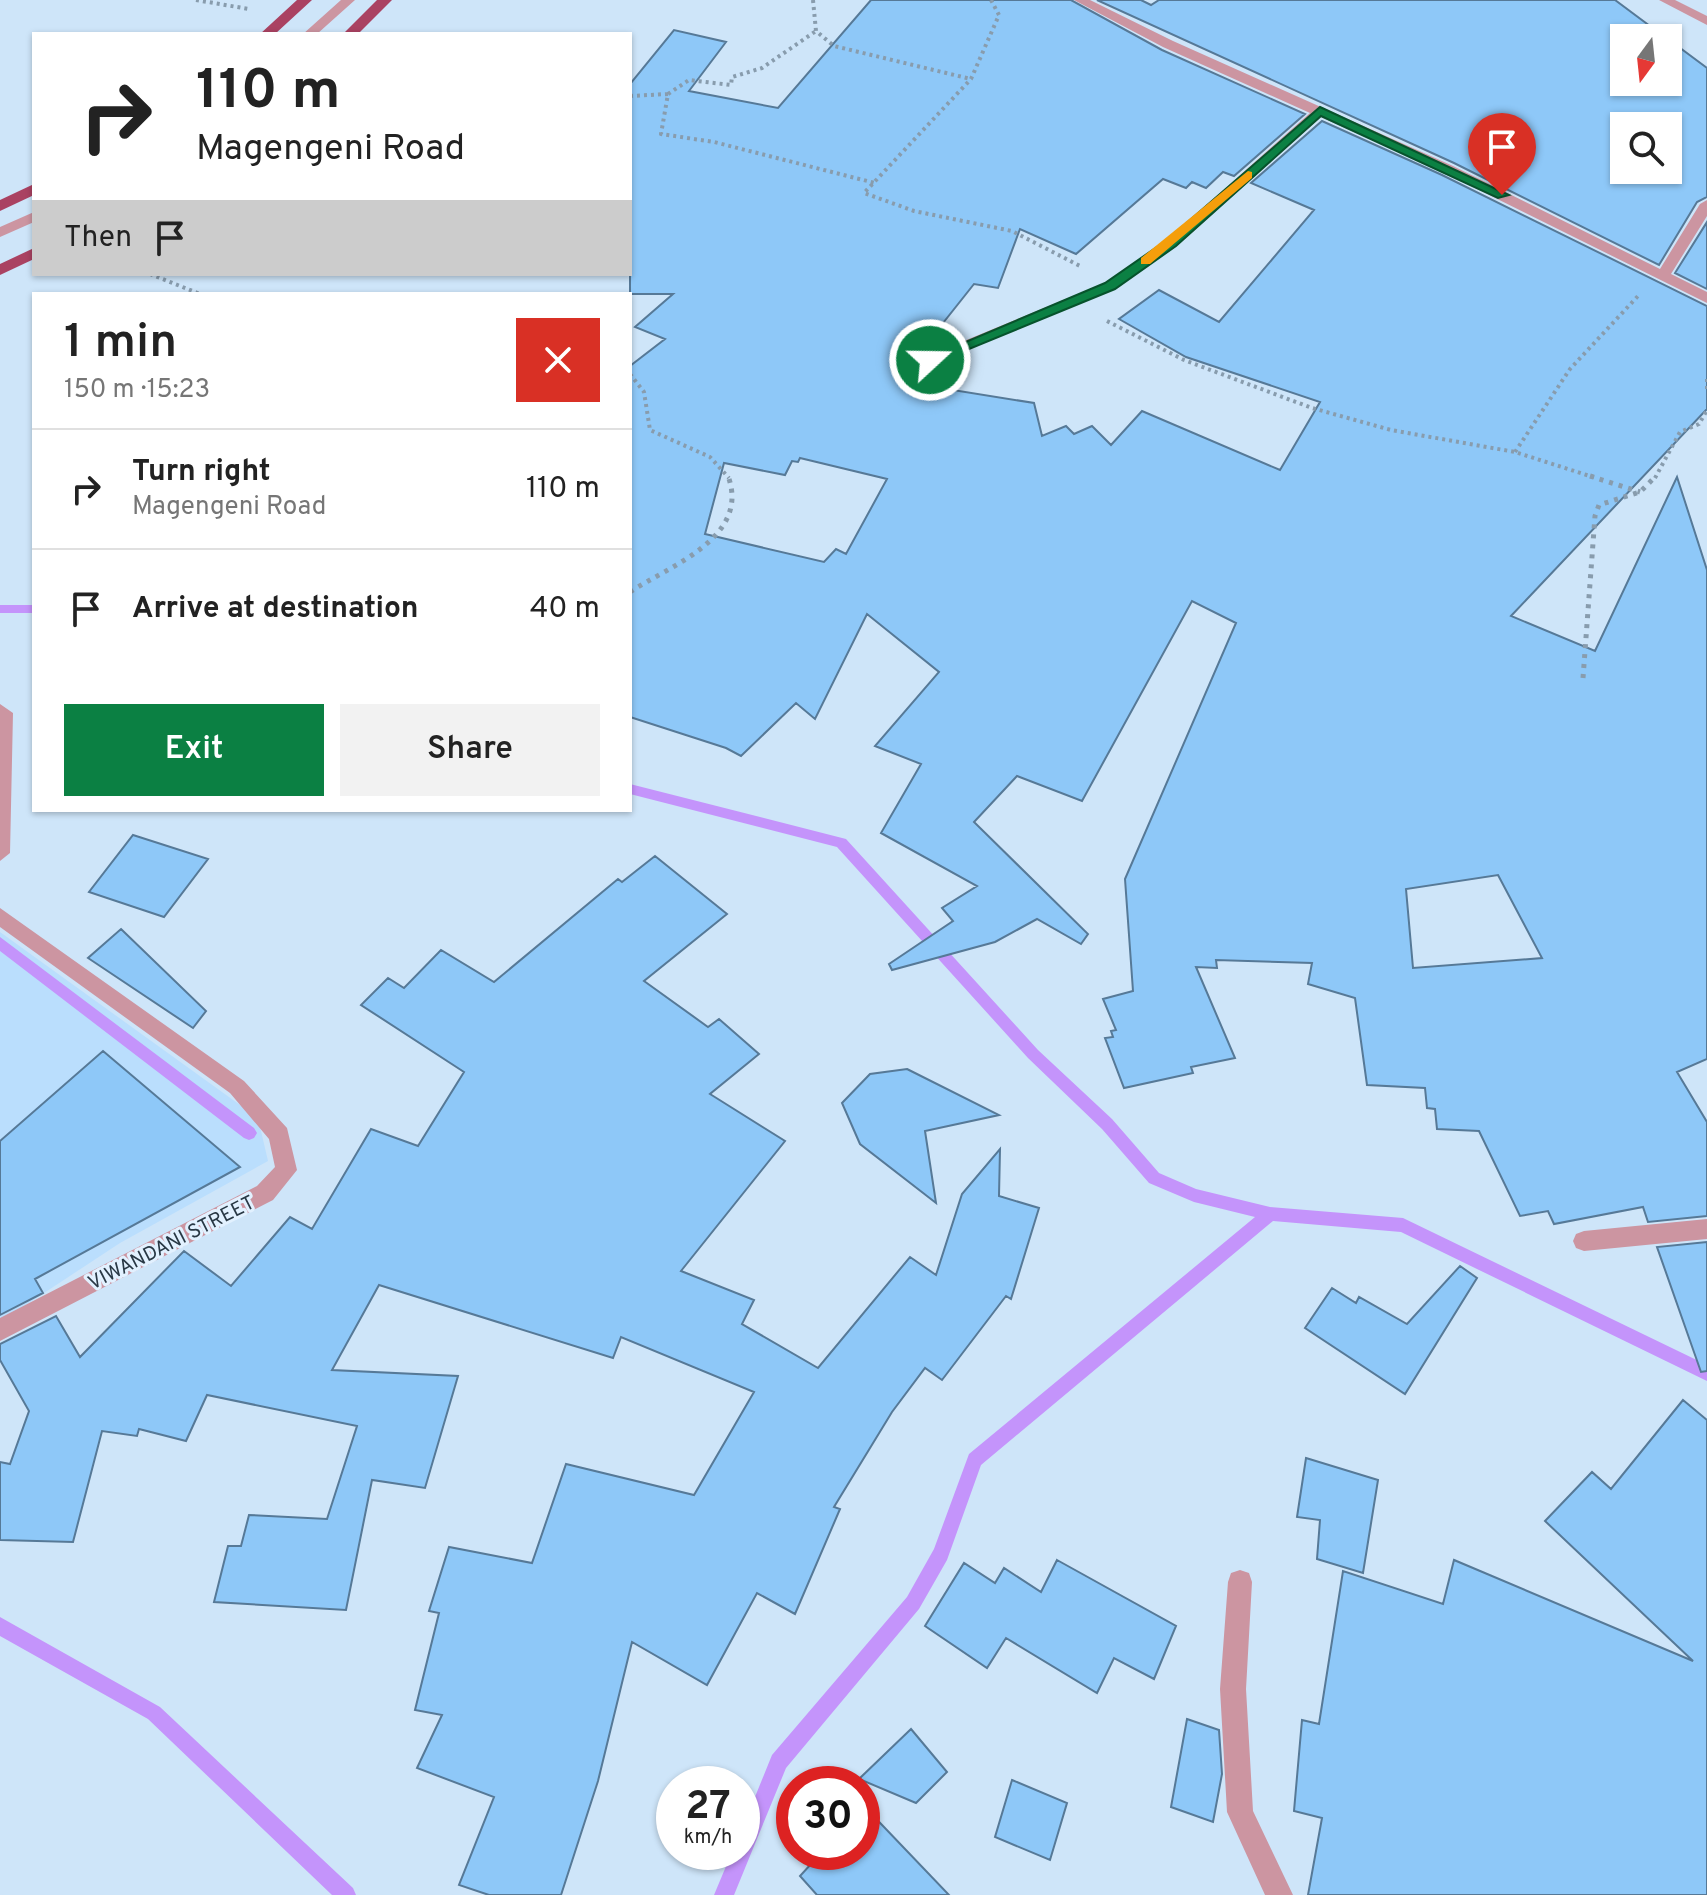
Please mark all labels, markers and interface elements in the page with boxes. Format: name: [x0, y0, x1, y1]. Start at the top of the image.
north arrow: [1610, 24, 1682, 96]
map controls: [1610, 24, 1682, 184]
text: 110 m: [196, 58, 341, 128]
icon: right: [64, 64, 168, 168]
button: search: [1610, 112, 1682, 184]
pin: [1468, 113, 1536, 195]
icon: arrive: [1480, 125, 1524, 169]
text: Magengeni Road: [196, 127, 465, 173]
icon: arrive: [148, 216, 192, 260]
text: Then: [64, 220, 132, 257]
text: 1 min: [64, 314, 177, 374]
button: close: [516, 318, 600, 402]
position arrow: [888, 318, 972, 402]
text: 150 m · 15:23: [64, 374, 210, 407]
text: Turn right: [132, 454, 270, 491]
icon: right: [64, 467, 108, 511]
text: 110 m: [526, 471, 600, 508]
text: Magengeni Road: [132, 491, 326, 524]
icon: arrive: [64, 587, 108, 631]
text: Arrive at destination: [132, 591, 418, 628]
text: 40 m: [530, 591, 600, 628]
button: Exit: [64, 704, 324, 796]
button: Share: [340, 704, 600, 796]
street label: VIWANDANI STREET: [84, 1190, 260, 1297]
speed limit sign: 30: [776, 1766, 880, 1870]
text: 27: [685, 1783, 731, 1833]
text: km/h: [684, 1825, 732, 1851]

